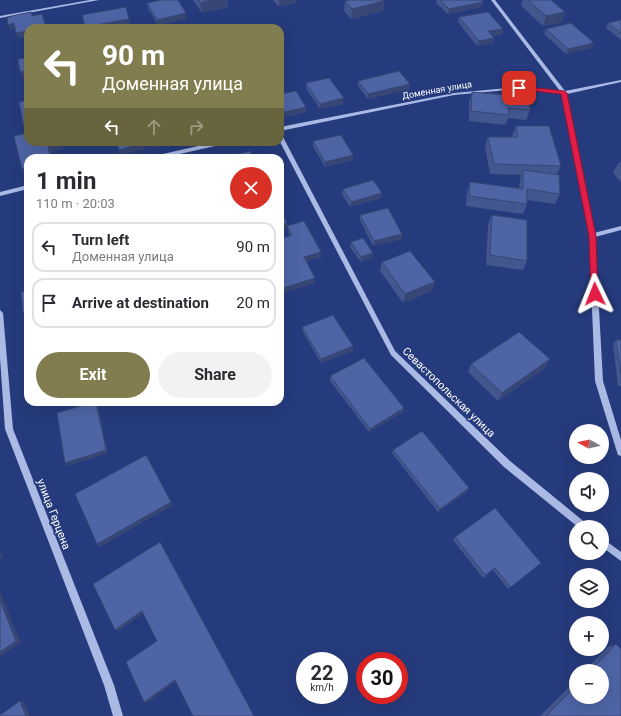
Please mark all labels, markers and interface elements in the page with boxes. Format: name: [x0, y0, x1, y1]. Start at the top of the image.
text: 90 m: [102, 39, 165, 72]
icon: left: [36, 40, 88, 92]
pin: [502, 71, 536, 105]
text: Доменная улица: [102, 73, 243, 94]
icon: arrive: [508, 77, 530, 99]
street label: Доменная улица: [401, 79, 473, 101]
icon: left: [101, 116, 123, 138]
icon: ahead: [143, 116, 165, 138]
icon: right: [185, 116, 207, 138]
text: 1 min: [36, 167, 96, 195]
button: close: [230, 167, 272, 209]
text: 110 m · 20:03: [36, 196, 115, 211]
text: Turn left: [72, 231, 129, 249]
icon: left: [38, 236, 60, 258]
text: 90 m: [236, 238, 270, 256]
text: Доменная улица: [72, 249, 174, 264]
position arrow: [574, 273, 616, 315]
icon: arrive: [38, 292, 60, 314]
text: Arrive at destination: [72, 294, 209, 312]
text: 20 m: [236, 294, 270, 312]
street label: Севастопольская улица: [400, 345, 498, 440]
button: Exit: [36, 352, 150, 398]
button: Share: [158, 352, 272, 398]
north arrow: [569, 424, 609, 464]
map controls: [569, 424, 609, 704]
button: sound: [569, 472, 609, 512]
street label: улица Герцена: [34, 477, 73, 551]
button: search: [569, 520, 609, 560]
button: layers: [569, 568, 609, 608]
button: +: [569, 616, 609, 656]
speed limit sign: 30: [356, 652, 408, 704]
text: 22: [311, 661, 333, 685]
button: −: [569, 664, 609, 704]
text: km/h: [310, 682, 334, 693]

